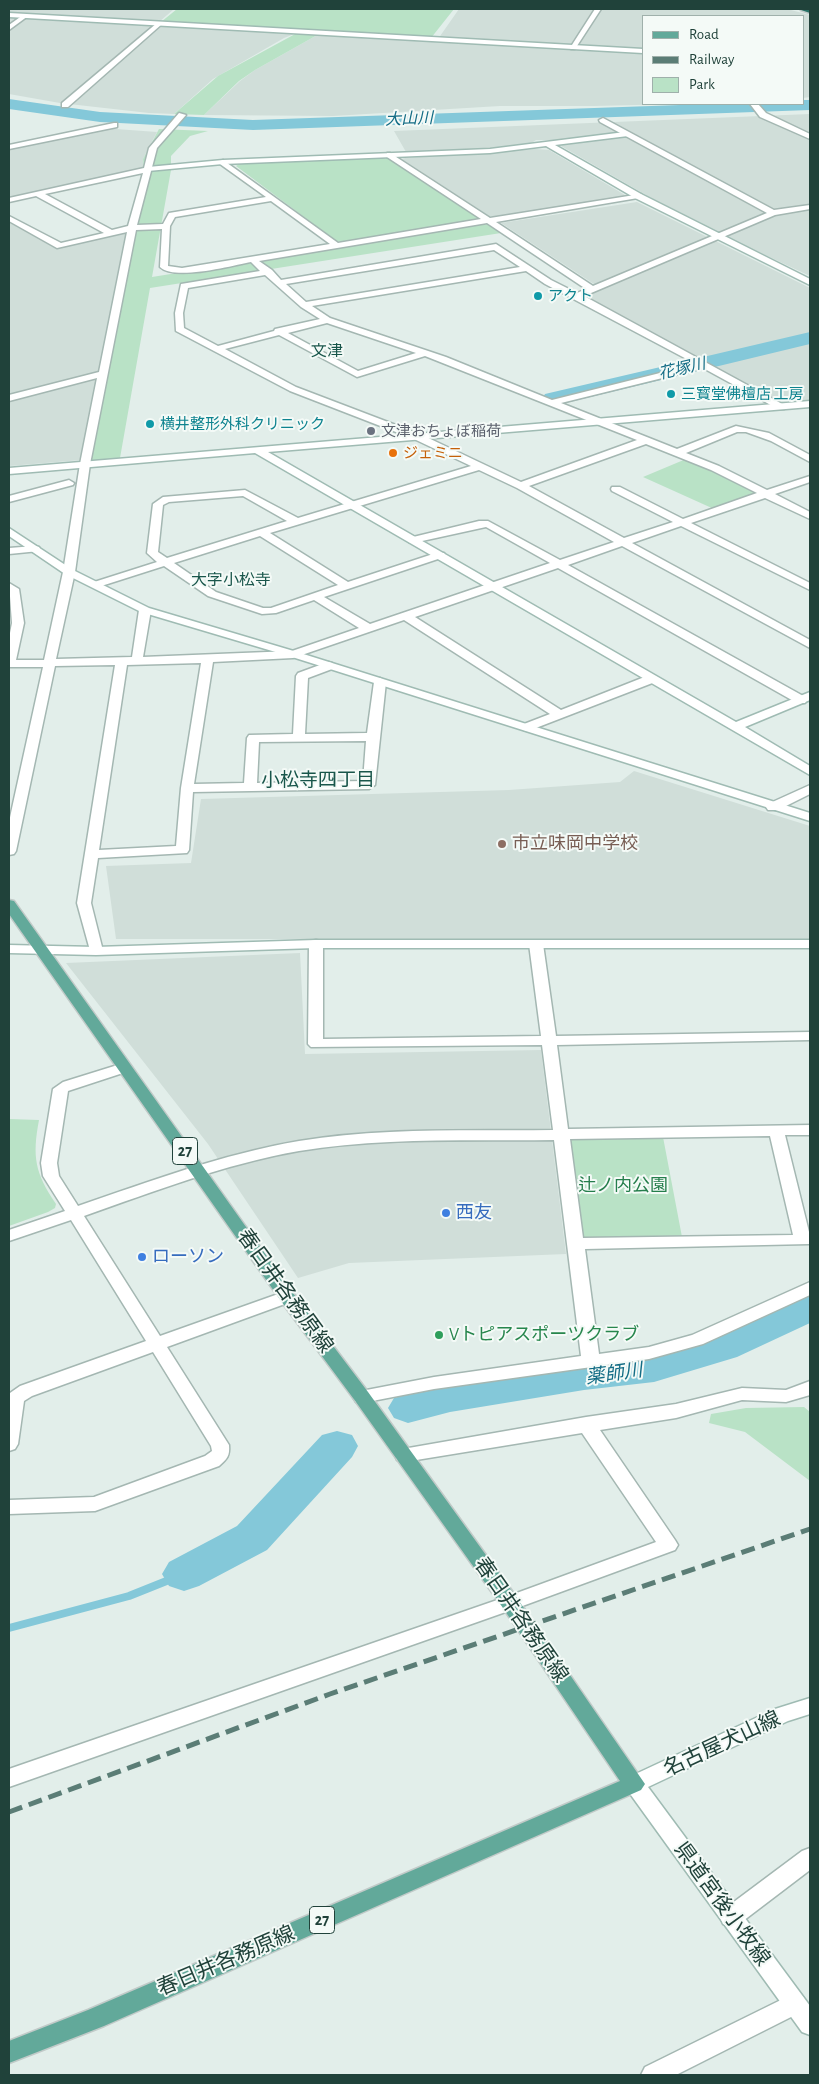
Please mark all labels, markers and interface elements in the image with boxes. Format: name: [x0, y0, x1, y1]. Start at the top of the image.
legend: [642, 15, 804, 105]
text: Road: [689, 27, 719, 42]
text: Railway: [689, 52, 734, 67]
text: Park: [689, 77, 715, 92]
water label: 大山川: [385, 109, 433, 129]
place label: アクト: [548, 287, 593, 305]
marker: アクト: [532, 290, 544, 302]
district label: 文津: [311, 341, 343, 361]
water label: 花塚川: [656, 354, 708, 384]
place label: 三寳堂佛檀店 工房: [681, 385, 803, 403]
marker: 三寳堂佛檀店 工房: [665, 388, 677, 400]
place label: 横井整形外科クリニック: [160, 415, 325, 433]
marker: 横井整形外科クリニック: [144, 418, 156, 430]
place label: 文津おちょぼ稲荷: [381, 422, 501, 440]
marker: 文津おちょぼ稲荷: [365, 425, 377, 437]
place label: ジェミニ: [403, 444, 463, 462]
marker: ジェミニ: [387, 447, 399, 459]
district label: 大字小松寺: [191, 570, 271, 590]
district label: 小松寺四丁目: [261, 769, 375, 791]
place label: 市立味岡中学校: [512, 833, 638, 855]
marker: 市立味岡中学校: [496, 838, 508, 850]
road number: 27: [172, 1138, 198, 1164]
park label: 辻ノ内公園: [578, 1175, 668, 1197]
place label: 西友: [456, 1202, 492, 1224]
marker: 西友: [440, 1207, 452, 1219]
street label: 春日井各務原線: [232, 1224, 338, 1358]
place label: ローソン: [152, 1246, 224, 1268]
marker: ローソン: [136, 1251, 148, 1263]
place label: Vトピアスポーツクラブ: [449, 1324, 639, 1346]
marker: Vトピアスポーツクラブ: [433, 1329, 445, 1341]
water label: 薬師川: [584, 1359, 644, 1389]
street label: 春日井各務原線: [469, 1553, 573, 1687]
street label: 名古屋犬山線: [660, 1706, 784, 1782]
street label: 県道宮後小牧線: [669, 1837, 775, 1971]
road number: 27: [310, 1906, 334, 1934]
street label: 春日井各務原線: [153, 1921, 299, 2001]

